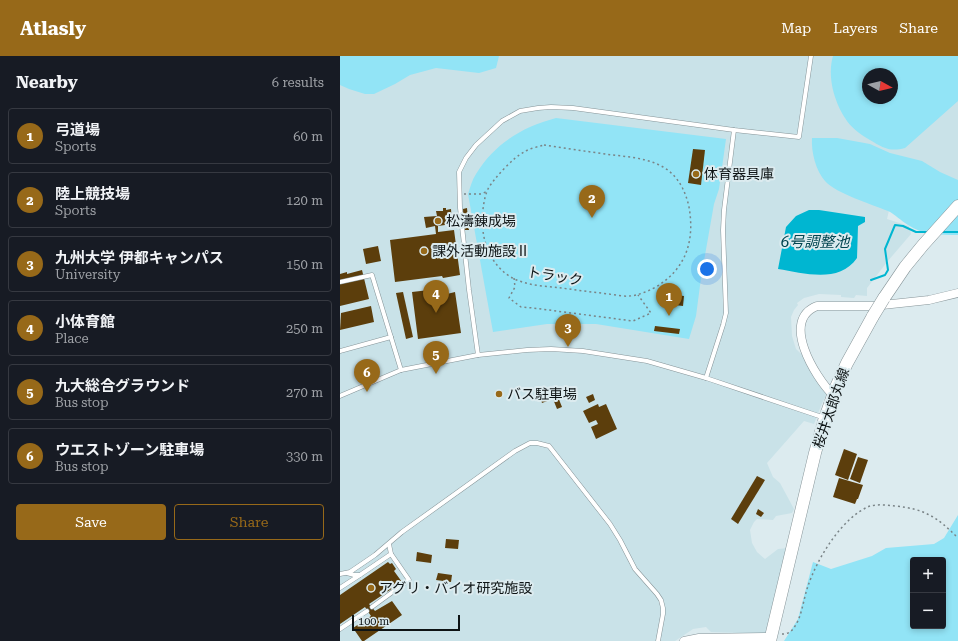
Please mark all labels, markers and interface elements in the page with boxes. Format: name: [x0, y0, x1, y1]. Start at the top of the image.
text: Atlasly: [20, 17, 86, 40]
text: Map: [781, 20, 811, 36]
text: Layers: [833, 20, 877, 36]
text: Share: [899, 20, 938, 36]
north arrow: [862, 68, 898, 104]
text: Nearby: [16, 72, 78, 92]
text: 6 results: [272, 75, 324, 90]
text: 弓道場: [55, 121, 100, 139]
text: 1: [26, 129, 34, 144]
text: 60 m: [293, 129, 323, 144]
text: Sports: [55, 139, 96, 154]
place label: 体育器具庫: [704, 166, 774, 182]
marker: 体育器具庫: [691, 169, 701, 179]
text: 陸上競技場: [55, 185, 130, 203]
pin: 2: [579, 185, 605, 218]
text: 2: [26, 193, 34, 208]
text: 120 m: [286, 193, 323, 208]
text: Sports: [55, 203, 96, 218]
place label: 松濤錬成場: [446, 213, 516, 229]
marker: 松濤錬成場: [433, 216, 443, 226]
water label: 6号調整池: [781, 233, 851, 251]
place label: 課外活動施設Ⅱ: [432, 243, 530, 259]
marker: 課外活動施設Ⅱ: [419, 246, 429, 256]
text: 九州大学 伊都キャンパス: [55, 249, 224, 267]
text: 3: [26, 257, 34, 272]
text: 150 m: [286, 257, 323, 272]
your location: [697, 259, 717, 279]
street label: トラック: [526, 264, 584, 288]
text: University: [55, 267, 120, 282]
pin: 4: [423, 280, 449, 313]
pin: 1: [656, 283, 682, 316]
text: 小体育館: [55, 313, 115, 331]
pin: 3: [555, 314, 581, 347]
text: 4: [26, 321, 34, 336]
text: 250 m: [286, 321, 323, 336]
text: Place: [55, 331, 89, 346]
pin: 5: [423, 341, 449, 374]
pin: 6: [354, 359, 380, 392]
street label: 桜井太郎丸線: [810, 366, 852, 450]
text: 九大総合グラウンド: [55, 377, 190, 395]
text: 5: [26, 385, 34, 400]
text: 270 m: [286, 385, 323, 400]
place label: バス駐車場: [507, 386, 577, 402]
marker: バス駐車場: [494, 389, 504, 399]
text: Bus stop: [55, 395, 109, 410]
text: ウエストゾーン駐車場: [55, 441, 204, 459]
text: 6: [26, 449, 34, 464]
text: 330 m: [286, 449, 323, 464]
text: Bus stop: [55, 459, 109, 474]
button: Save: [16, 504, 166, 540]
button: Share: [174, 504, 324, 540]
map controls: [910, 557, 946, 629]
button: +: [910, 557, 946, 593]
place label: アグリ・バイオ研究施設: [379, 580, 532, 596]
marker: アグリ・バイオ研究施設: [366, 583, 376, 593]
button: −: [910, 593, 946, 629]
scale bar: [352, 613, 460, 632]
text: 100 m: [358, 615, 389, 628]

